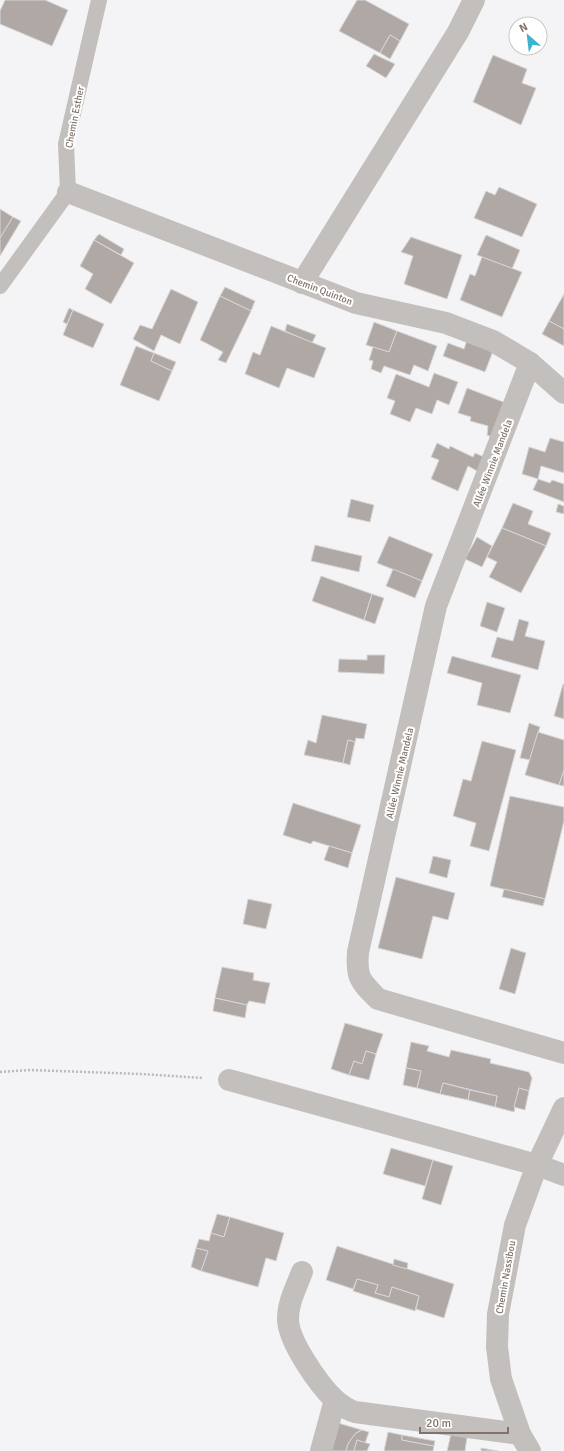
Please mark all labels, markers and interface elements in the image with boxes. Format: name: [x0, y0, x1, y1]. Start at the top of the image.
north arrow: [508, 16, 548, 56]
text: N: [517, 20, 530, 35]
street label: Chemin Esther: [63, 85, 87, 149]
street label: Chemin Quinton: [285, 272, 354, 308]
street label: Allée Winnie Mandela: [471, 418, 515, 509]
street label: Allée Winnie Mandela: [384, 727, 416, 820]
street label: Chemin Nassibou: [494, 1240, 518, 1315]
scale bar: [420, 1409, 508, 1435]
text: 20 m: [426, 1416, 451, 1431]

